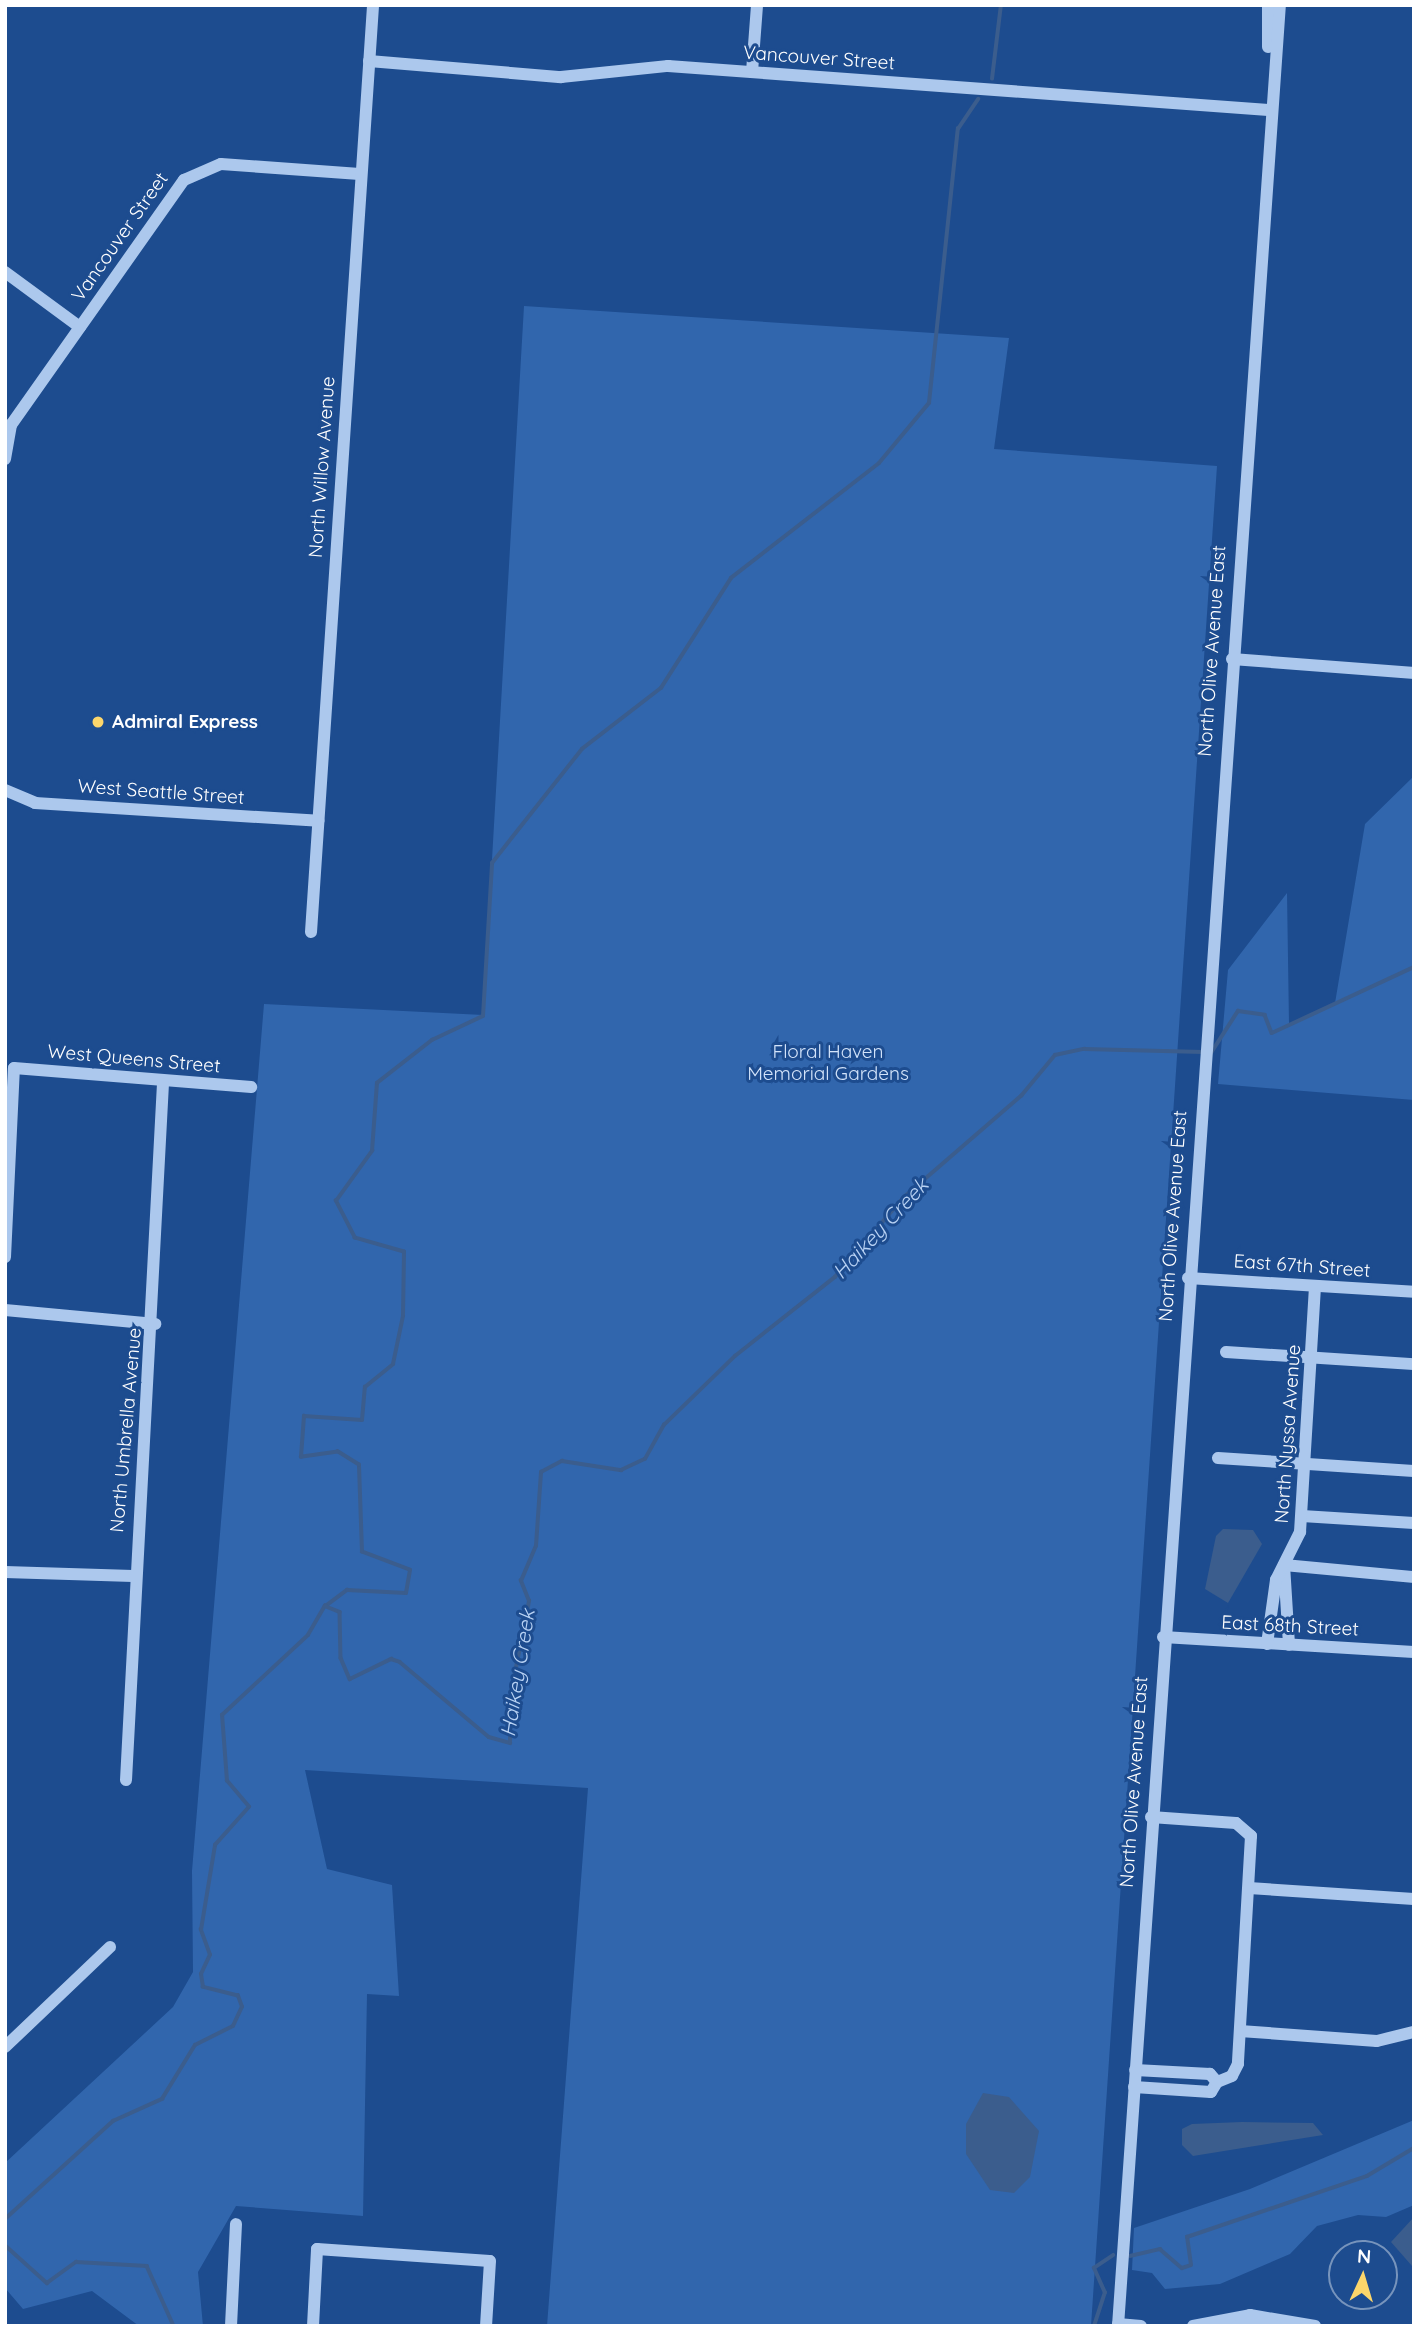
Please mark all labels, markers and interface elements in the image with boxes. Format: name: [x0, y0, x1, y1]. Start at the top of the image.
street label: Vancouver Street: [742, 41, 896, 75]
street label: Vancouver Street: [67, 168, 173, 306]
street label: North Willow Avenue: [304, 375, 340, 559]
street label: North Olive Avenue East: [1193, 545, 1231, 757]
place label: Admiral Express: [112, 711, 258, 733]
marker: Admiral Express: [90, 714, 106, 730]
street label: West Seattle Street: [77, 775, 245, 809]
street label: West Queens Street: [47, 1040, 221, 1078]
park label: Floral Haven Memorial Gardens: [747, 1041, 909, 1085]
street label: North Olive Avenue East: [1154, 1110, 1192, 1322]
water label: Haikey Creek: [827, 1172, 933, 1284]
street label: East 67th Street: [1233, 1250, 1371, 1282]
street label: North Umbrella Avenue: [106, 1327, 146, 1533]
street label: North Nyssa Avenue: [1270, 1344, 1306, 1524]
water label: Haikey Creek: [494, 1607, 540, 1739]
street label: East 68th Street: [1221, 1611, 1359, 1641]
street label: North Olive Avenue East: [1115, 1676, 1153, 1888]
north arrow: [1328, 2240, 1398, 2310]
text: N: [1357, 2244, 1372, 2269]

